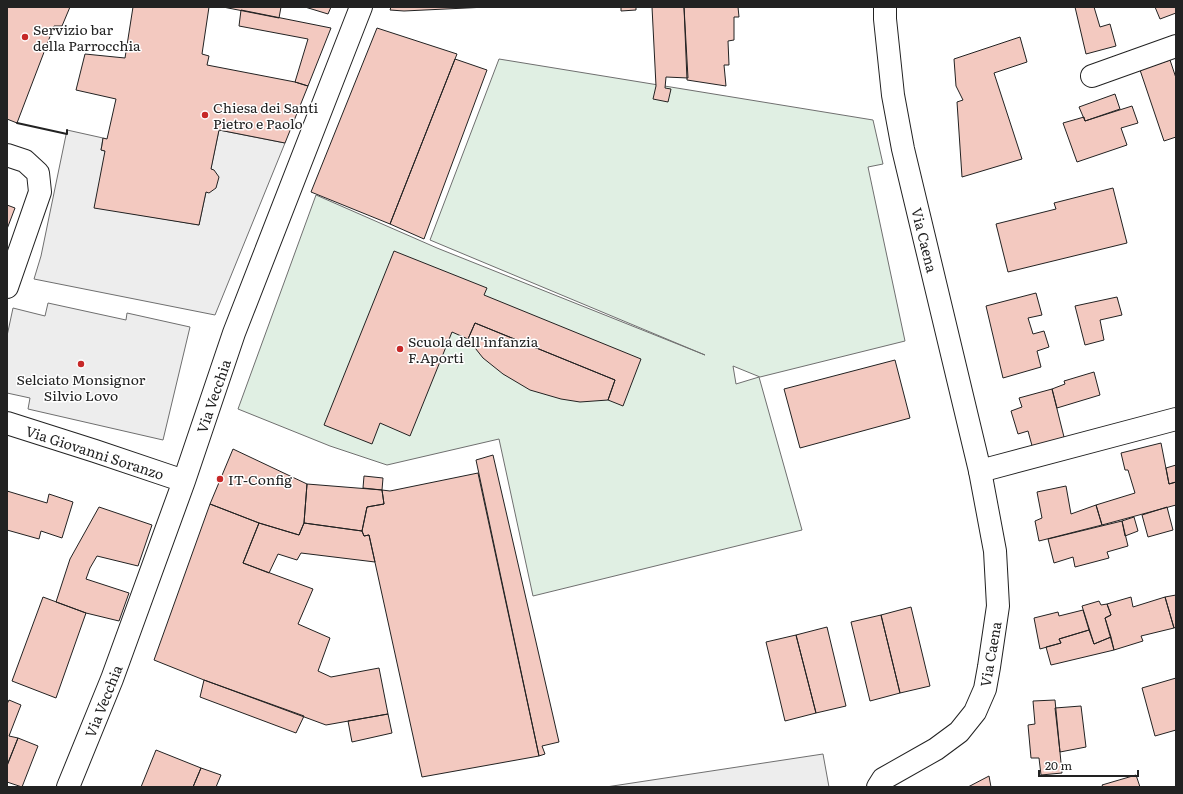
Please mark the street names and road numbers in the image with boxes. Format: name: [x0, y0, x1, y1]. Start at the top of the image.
street label: Via Caena: [907, 205, 943, 275]
street label: Via Vecchia: [191, 356, 235, 435]
street label: Via Giovanni Soranzo: [23, 420, 167, 484]
street label: Via Caena: [974, 619, 1006, 688]
street label: Via Vecchia: [79, 661, 127, 740]

